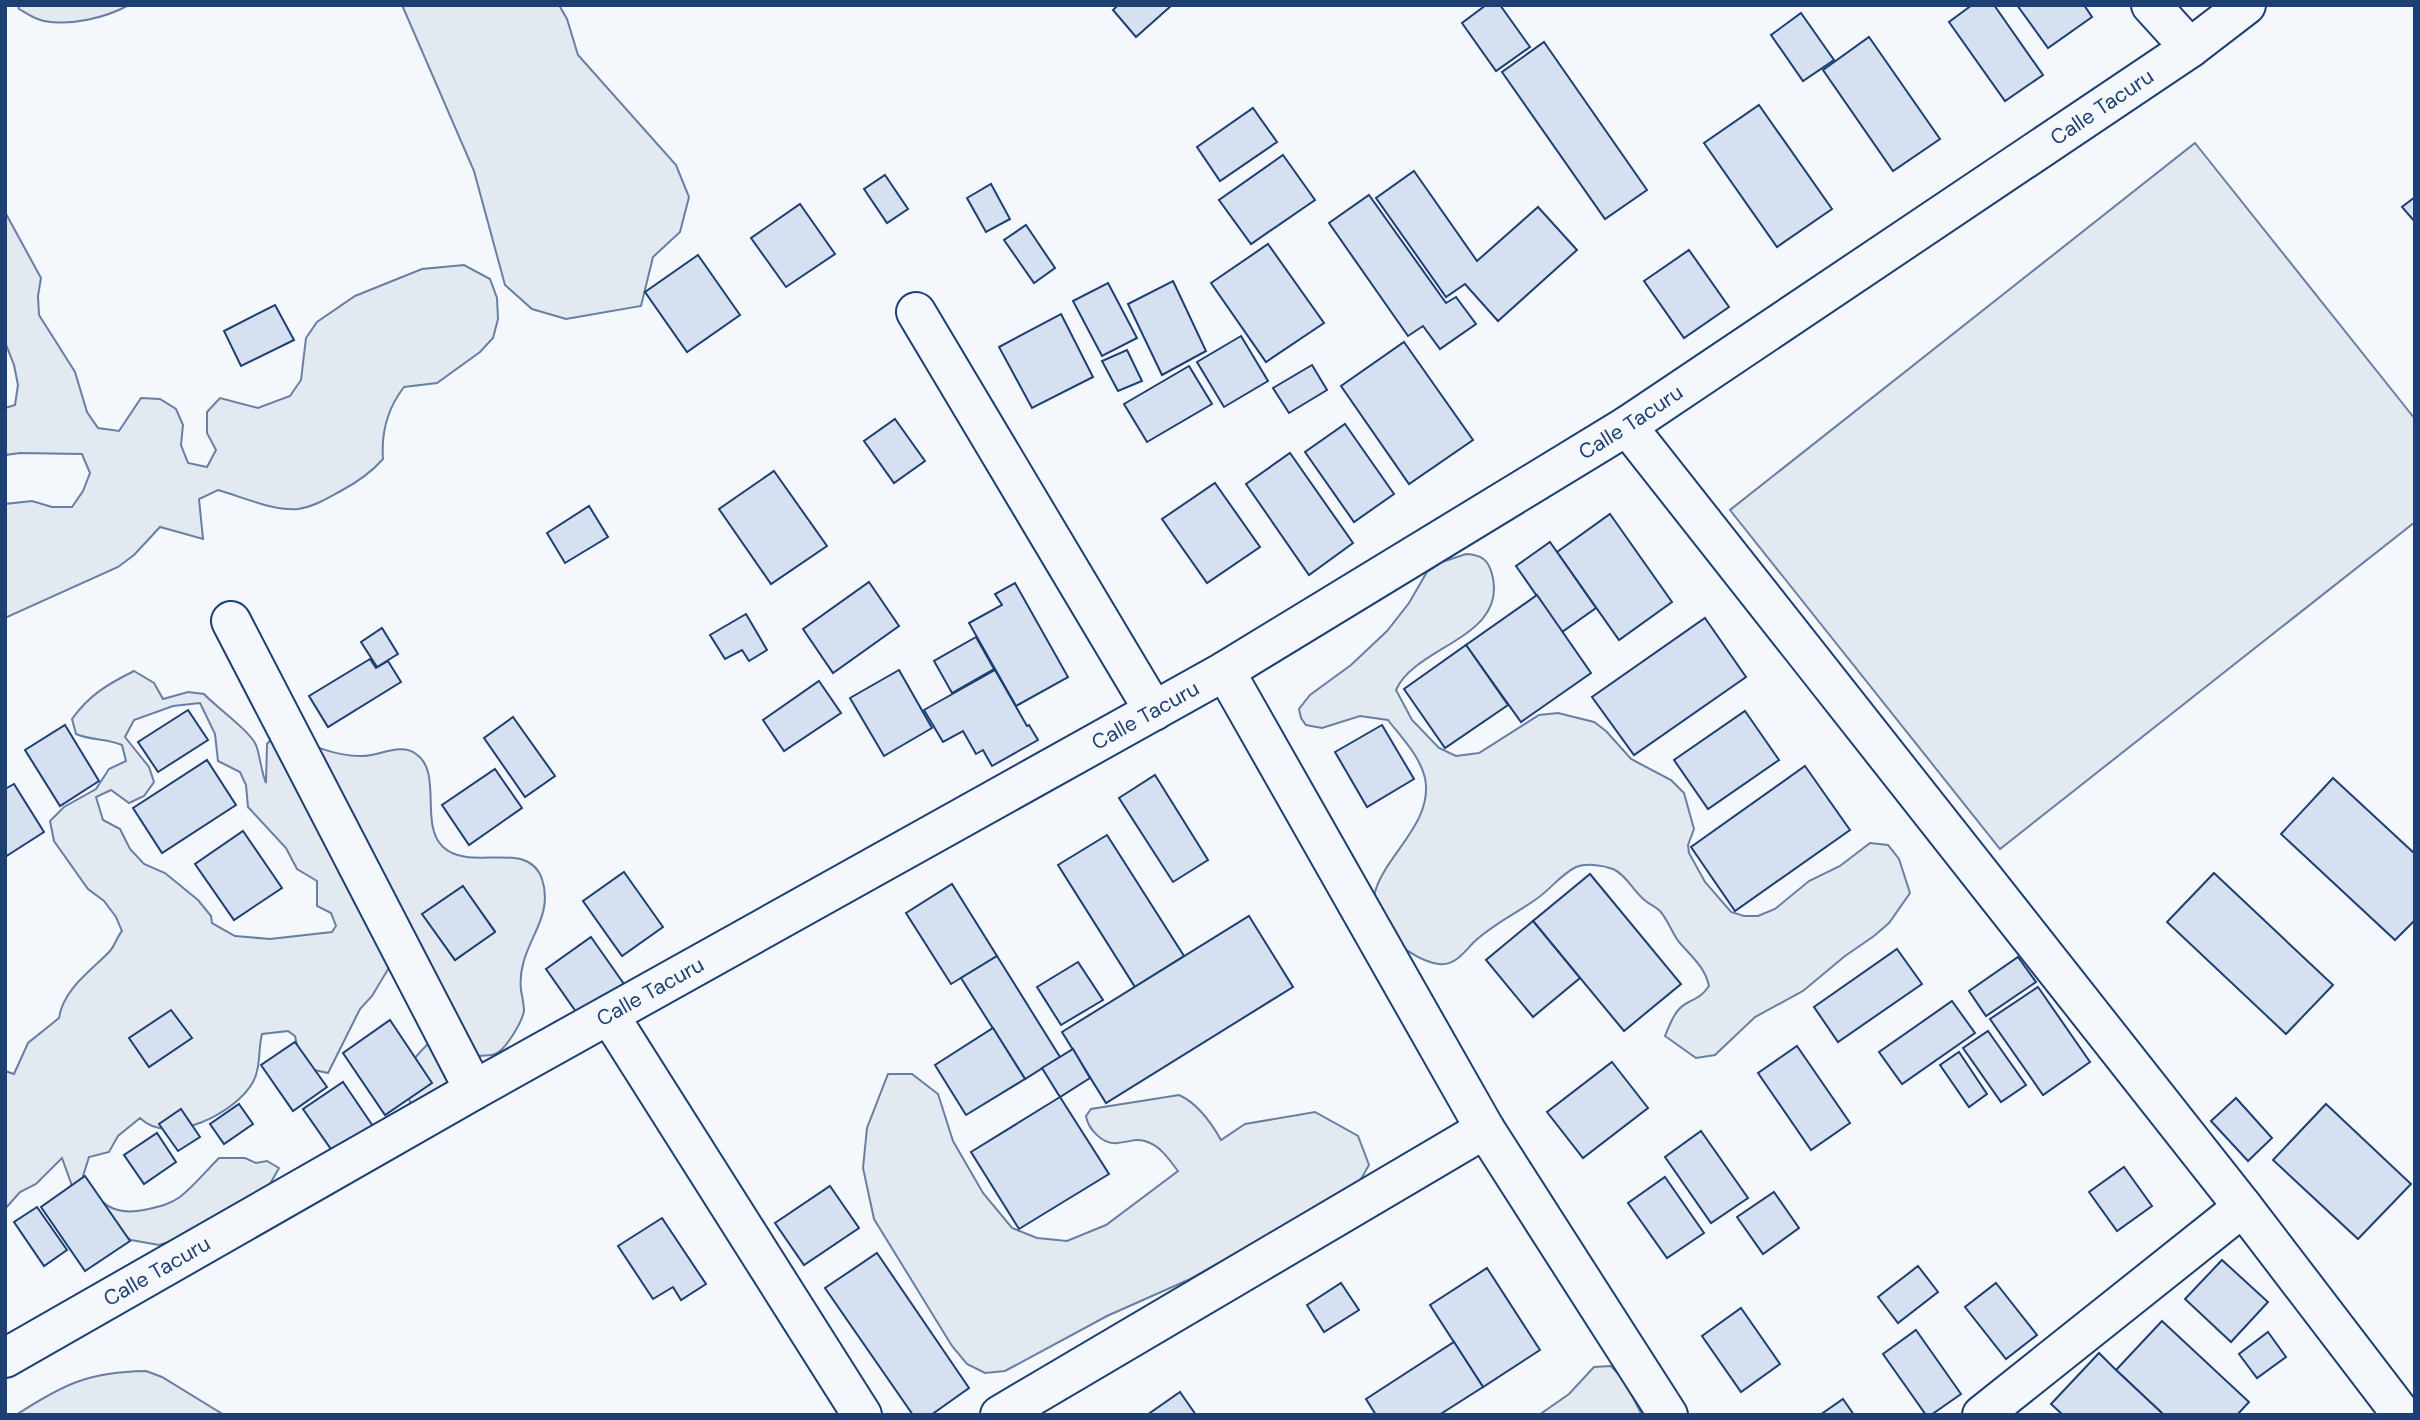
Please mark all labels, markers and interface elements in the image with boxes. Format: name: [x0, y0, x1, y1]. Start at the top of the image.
street label: Calle Tacuru: [2045, 62, 2159, 152]
street label: Calle Tacuru: [1573, 378, 1688, 466]
street label: Calle Tacuru: [1087, 674, 1204, 757]
street label: Calle Tacuru: [591, 950, 709, 1033]
street label: Calle Tacuru: [98, 1230, 216, 1313]

